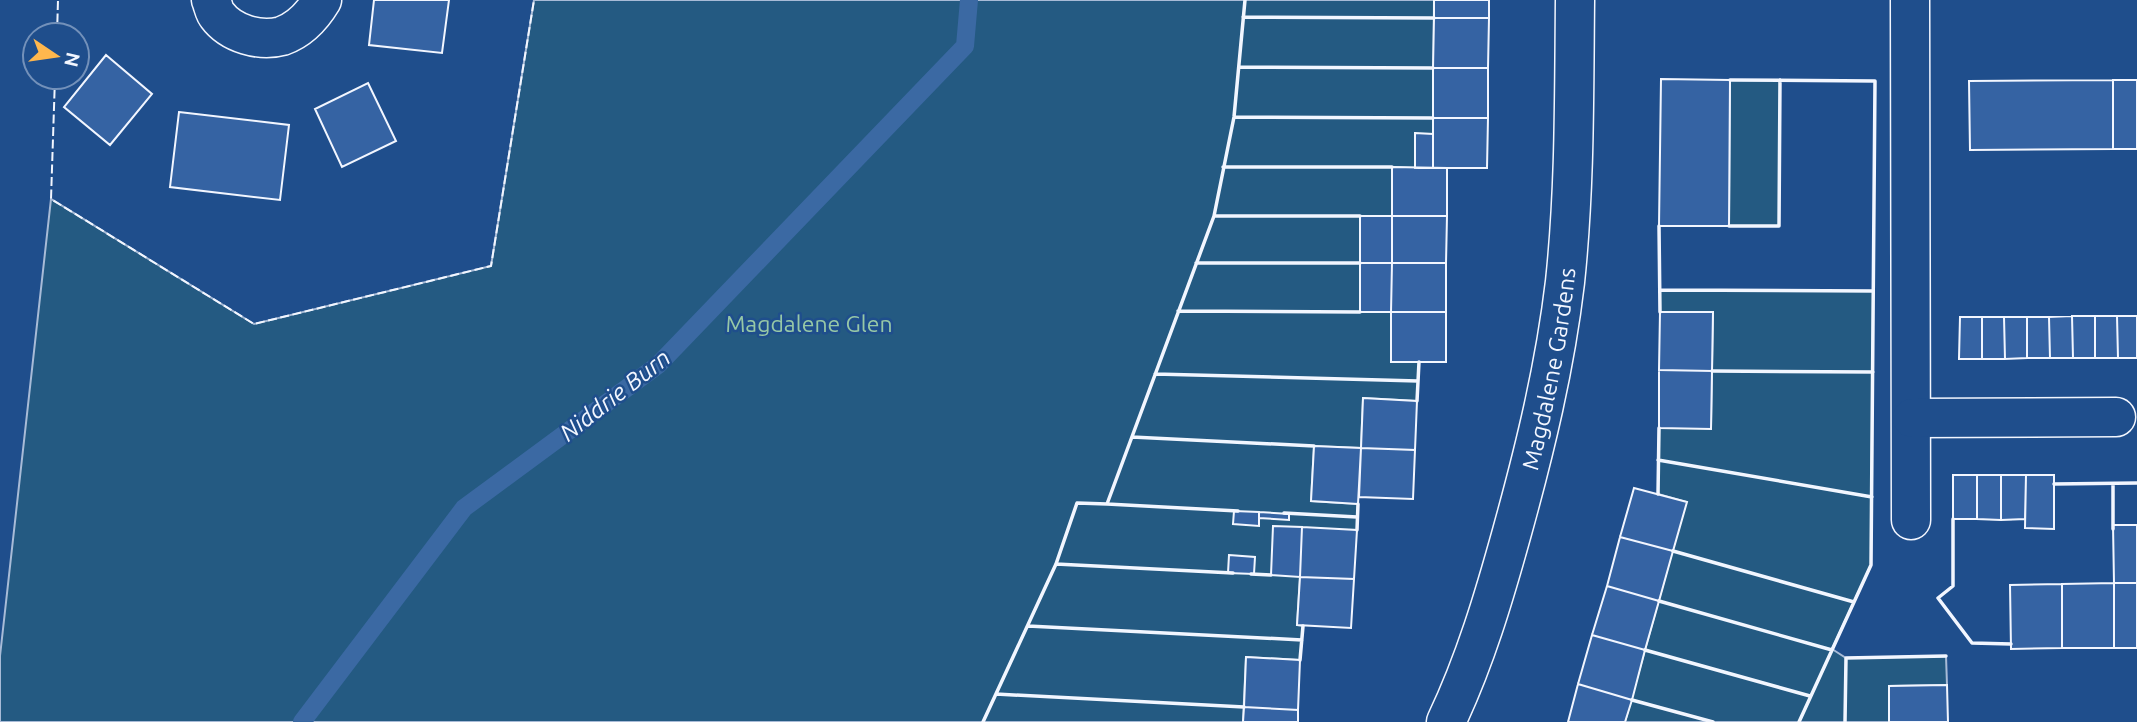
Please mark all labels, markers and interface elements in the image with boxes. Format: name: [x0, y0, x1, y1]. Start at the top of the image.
north arrow: [21, 21, 91, 91]
text: N: [60, 50, 85, 69]
street label: Magdalene Gardens: [1517, 266, 1579, 472]
park label: Magdalene Glen: [725, 311, 893, 336]
water label: Niddrie Burn: [554, 344, 676, 446]

